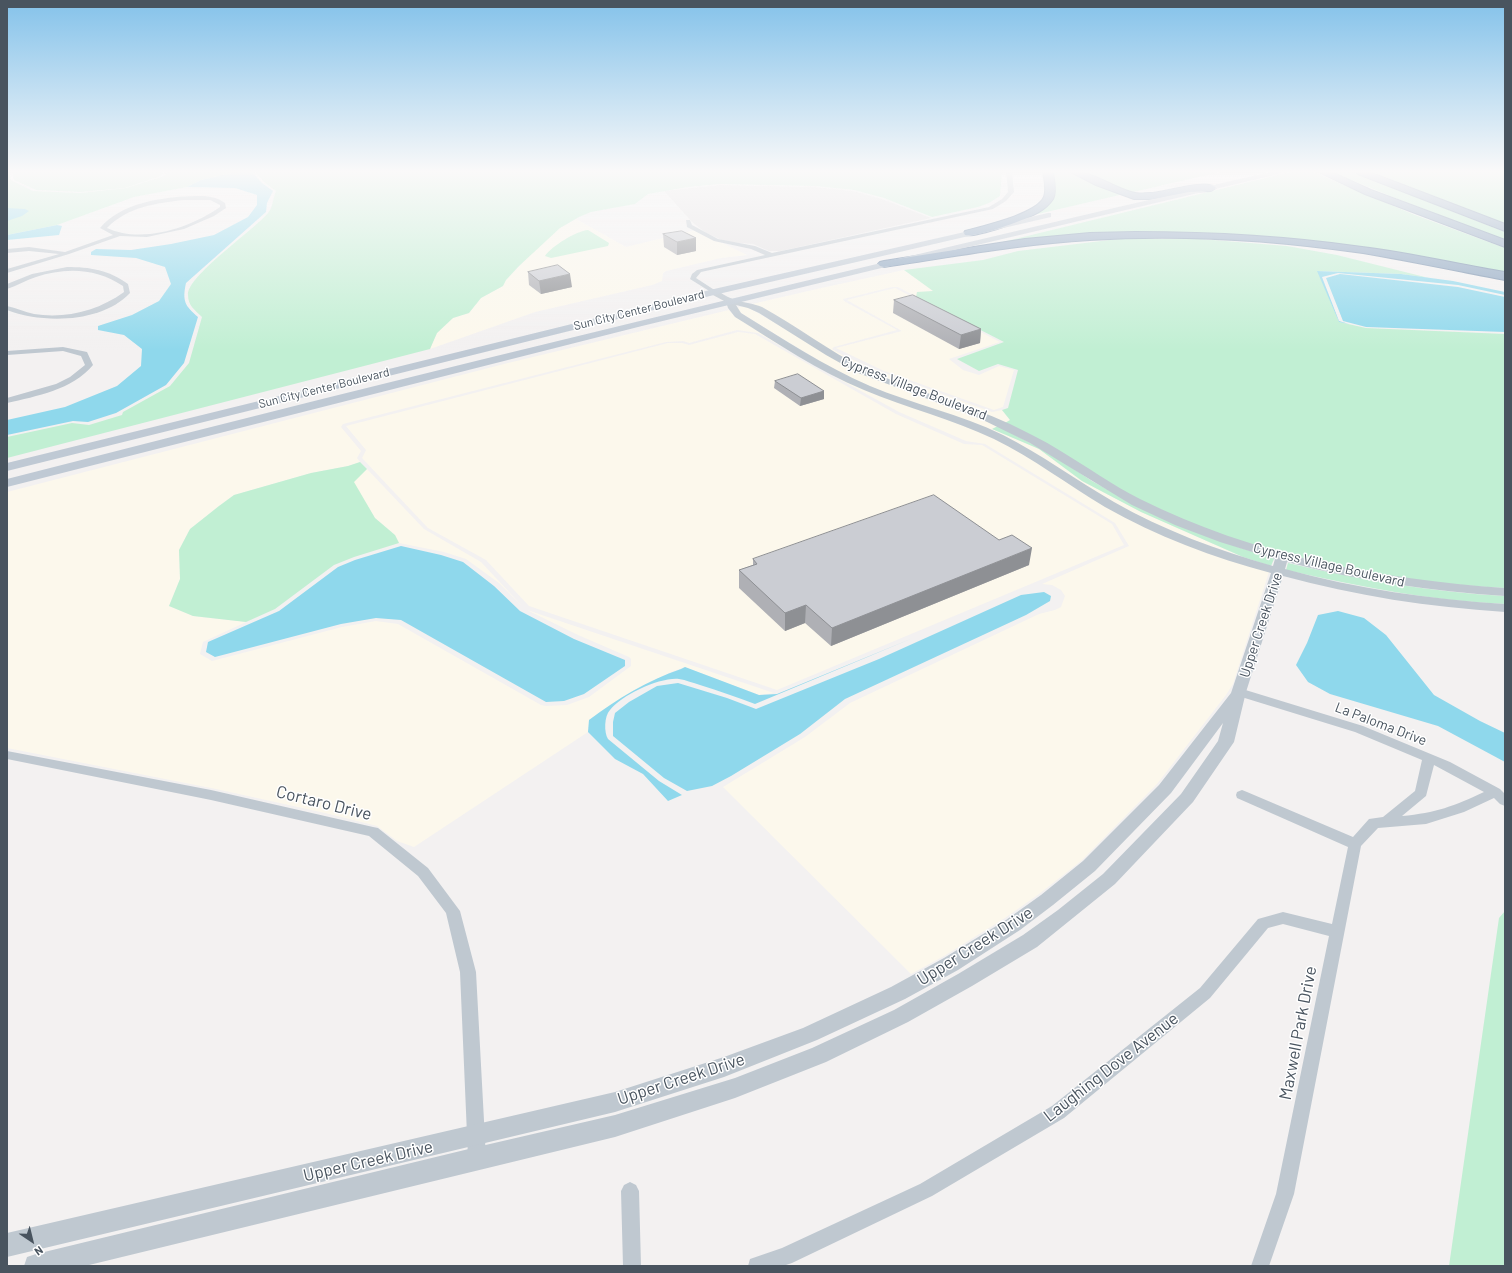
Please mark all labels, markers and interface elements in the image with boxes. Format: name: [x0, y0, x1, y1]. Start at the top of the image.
street label: Sun City Center Boulevard: [572, 287, 706, 333]
street label: Cypress Village Boulevard: [839, 352, 989, 424]
street label: Sun City Center Boulevard: [257, 365, 391, 411]
street label: Cypress Village Boulevard: [1252, 539, 1406, 591]
street label: Upper Creek Drive: [1236, 570, 1286, 680]
street label: La Paloma Drive: [1333, 699, 1429, 749]
street label: Cortaro Drive: [274, 781, 374, 825]
street label: Upper Creek Drive: [913, 902, 1037, 990]
street label: Maxwell Park Drive: [1275, 964, 1321, 1102]
street label: Laughing Dove Avenue: [1040, 1008, 1182, 1126]
street label: Upper Creek Drive: [615, 1049, 747, 1109]
street label: Upper Creek Drive: [301, 1136, 435, 1186]
north arrow: [12, 1221, 52, 1261]
text: N: [32, 1244, 46, 1259]

